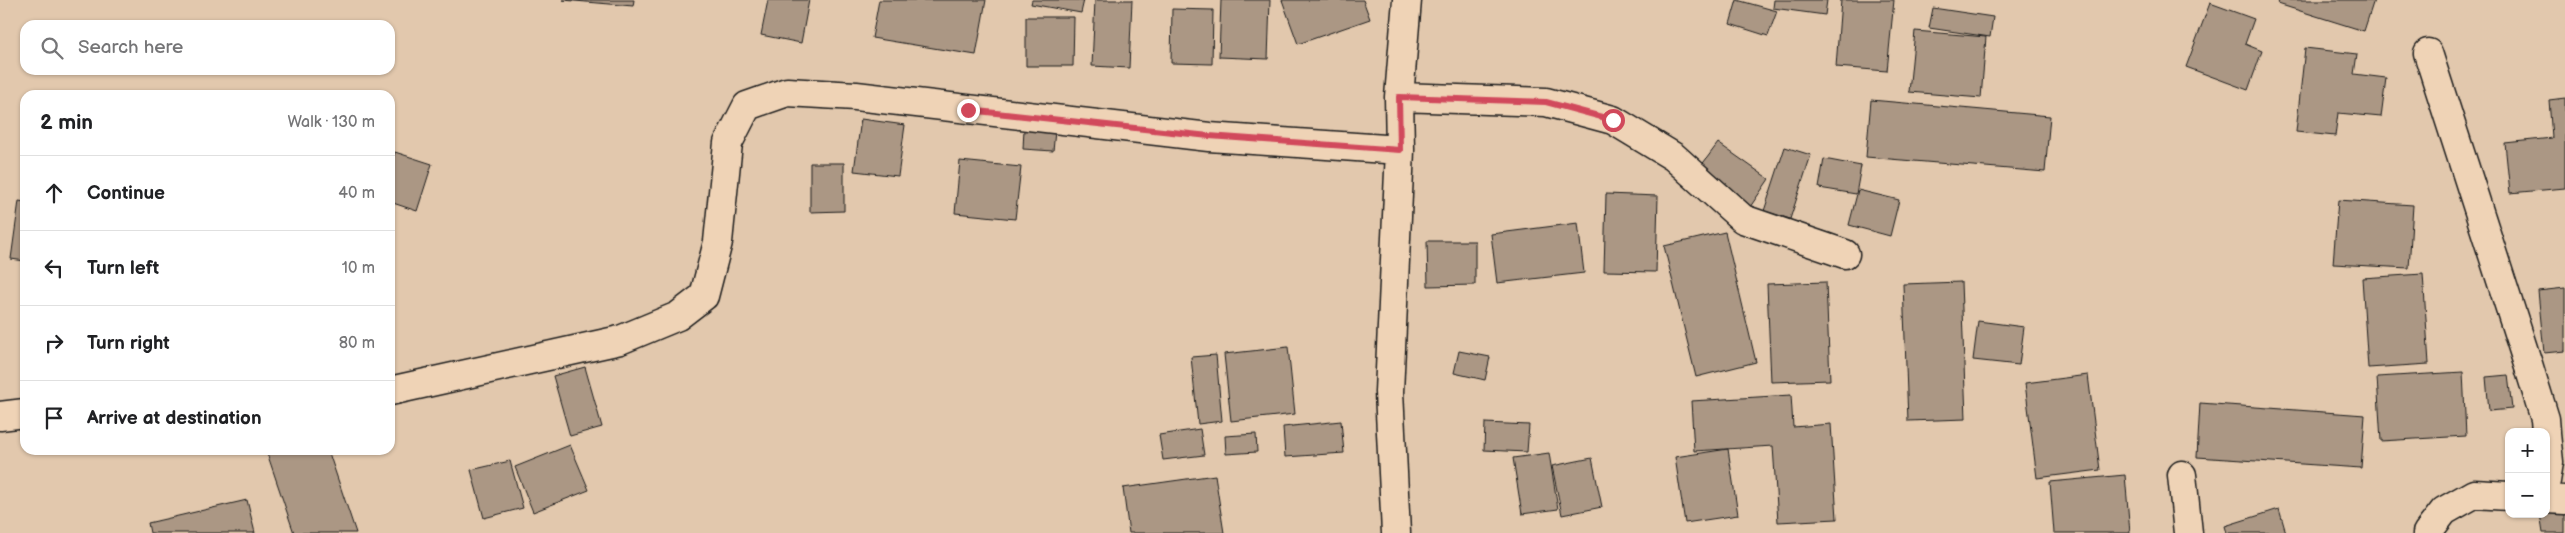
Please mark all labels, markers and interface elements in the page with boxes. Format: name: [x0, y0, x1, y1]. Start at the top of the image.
search box: [20, 20, 395, 75]
icon: search: [38, 34, 66, 62]
text: Search here: [78, 36, 183, 59]
route end: [957, 99, 980, 122]
route start: [1602, 109, 1625, 132]
text: 2 min: [40, 110, 93, 135]
text: Walk · 130 m: [287, 113, 375, 132]
icon: ahead: [40, 179, 68, 207]
text: Continue: [87, 182, 165, 205]
text: 40 m: [338, 184, 375, 203]
icon: left: [40, 254, 68, 282]
text: Turn left: [87, 257, 159, 280]
text: 10 m: [342, 259, 375, 278]
icon: right: [40, 329, 68, 357]
text: Turn right: [87, 332, 170, 355]
text: 80 m: [339, 334, 375, 353]
icon: arrive: [40, 404, 68, 432]
text: Arrive at destination: [87, 407, 262, 430]
map controls: [2505, 428, 2550, 518]
button: +: [2505, 428, 2550, 473]
button: −: [2505, 473, 2550, 518]

